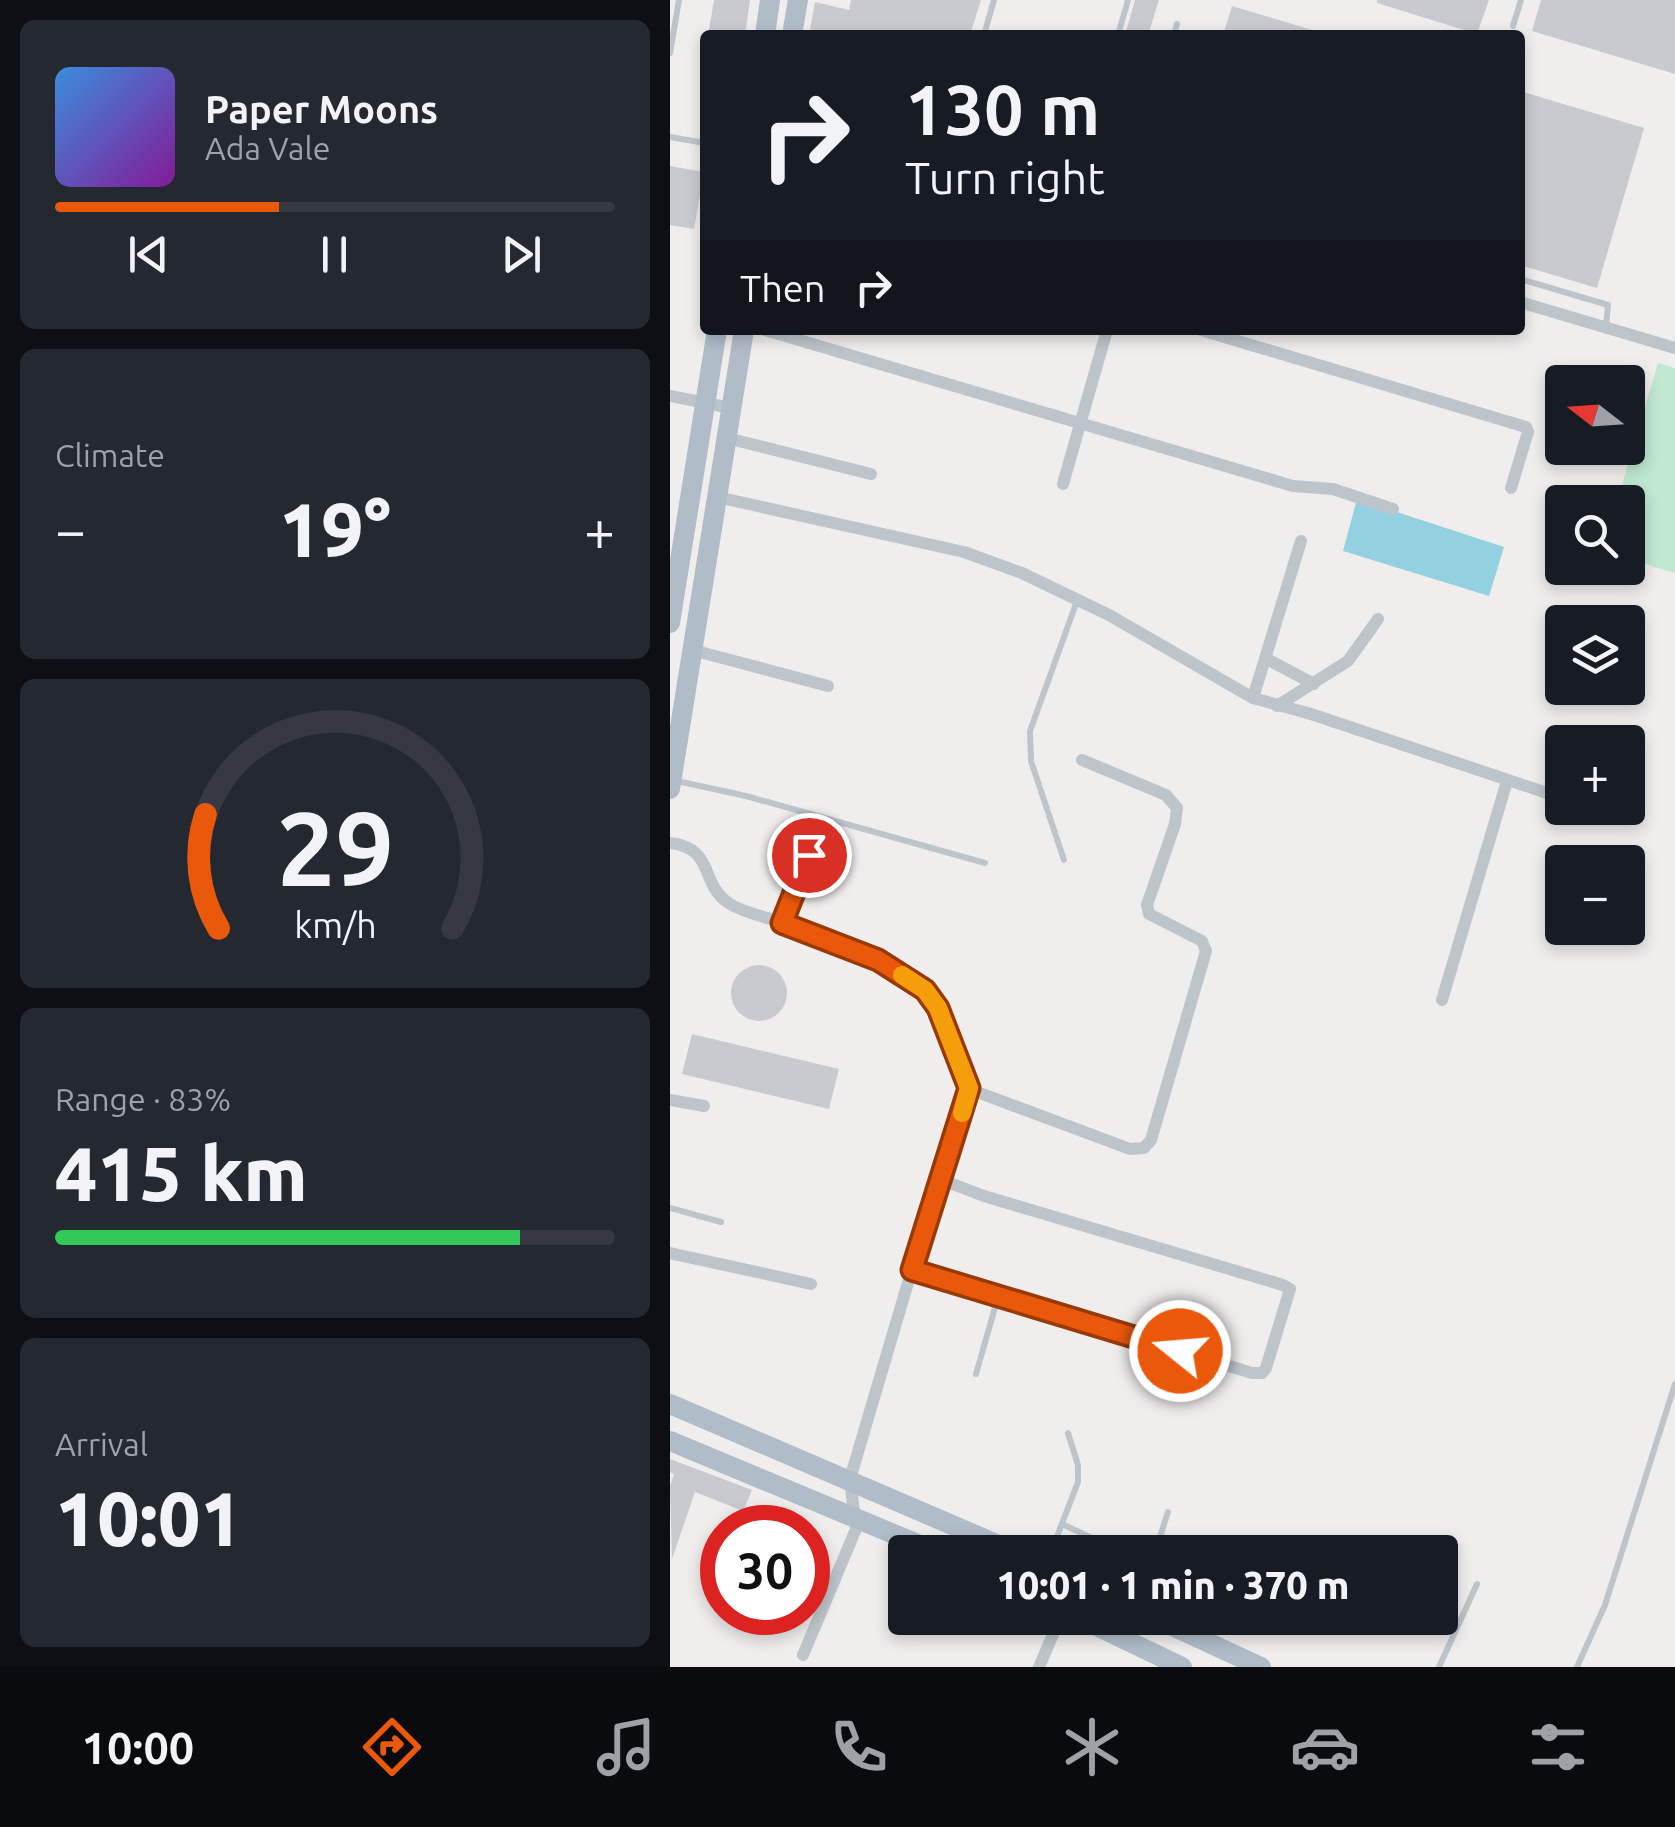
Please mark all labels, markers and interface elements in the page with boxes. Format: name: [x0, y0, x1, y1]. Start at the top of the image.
icon: right: [740, 70, 870, 200]
text: 130 m: [905, 70, 1100, 148]
text: Paper Moons: [205, 88, 438, 130]
text: Ada Vale: [205, 130, 331, 166]
text: Turn right: [905, 152, 1105, 203]
icon: previous: [121, 227, 176, 282]
icon: pause: [307, 227, 362, 282]
icon: next: [494, 227, 549, 282]
icon: right: [846, 260, 901, 315]
text: Then: [740, 267, 826, 309]
north arrow: [1545, 365, 1645, 465]
map controls: [1545, 365, 1645, 945]
text: Climate: [55, 437, 165, 473]
button: search: [1545, 485, 1645, 585]
text: 19°: [279, 487, 391, 571]
text: −: [55, 499, 86, 560]
text: +: [584, 499, 615, 560]
button: layers: [1545, 605, 1645, 705]
button: +: [1545, 725, 1645, 825]
text: 29: [276, 789, 394, 906]
pin: [767, 813, 852, 898]
icon: arrive: [782, 828, 837, 883]
button: −: [1545, 845, 1645, 945]
text: km/h: [294, 905, 376, 945]
text: Range · 83%: [55, 1081, 231, 1117]
text: 415 km: [55, 1131, 308, 1215]
position arrow: [1128, 1299, 1232, 1403]
text: Arrival: [55, 1426, 148, 1462]
text: 10:01: [55, 1476, 243, 1560]
speed limit sign: 30: [700, 1505, 830, 1635]
text: 10:01 · 1 min · 370 m: [996, 1564, 1350, 1606]
icon: directions: [357, 1712, 427, 1782]
icon: music: [591, 1712, 661, 1782]
icon: phone: [824, 1712, 894, 1782]
icon: climate: [1057, 1712, 1127, 1782]
icon: car: [1290, 1712, 1360, 1782]
icon: filters: [1523, 1712, 1593, 1782]
text: 10:00: [82, 1722, 194, 1773]

